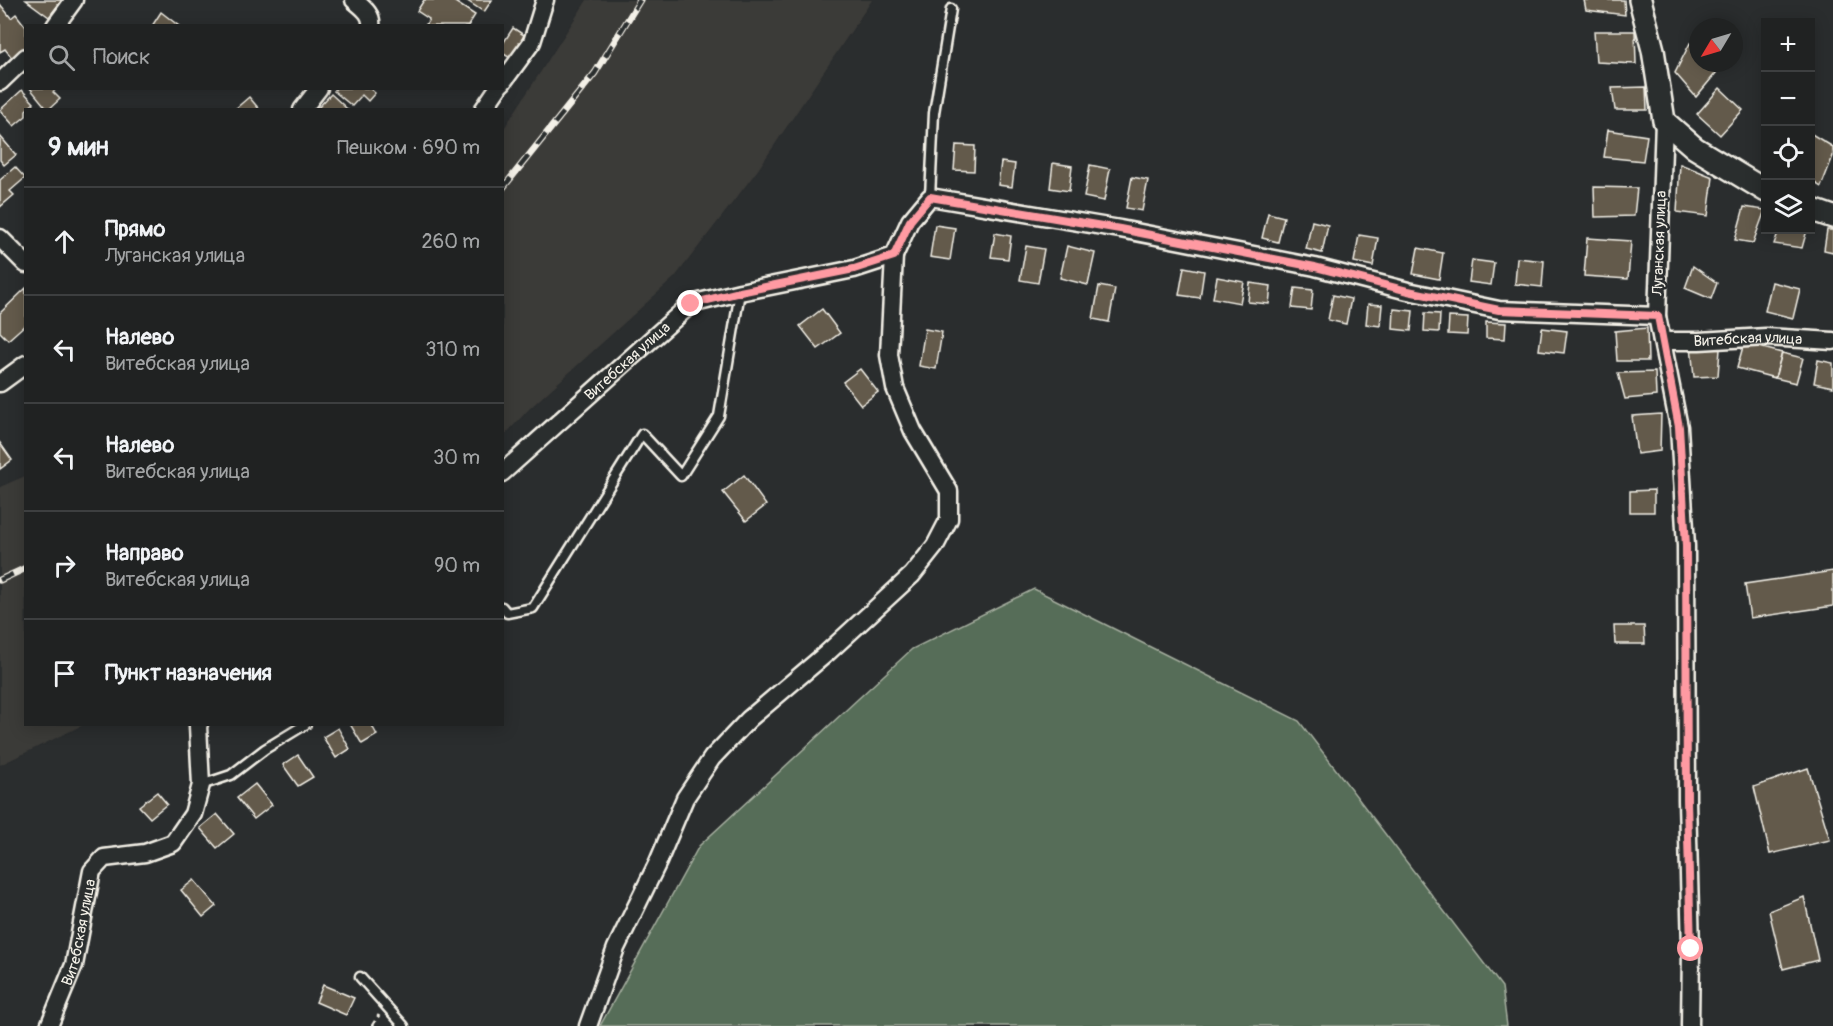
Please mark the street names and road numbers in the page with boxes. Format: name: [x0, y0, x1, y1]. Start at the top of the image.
street label: Луганская улица: [1648, 190, 1671, 297]
street label: Витебская улица: [581, 318, 674, 405]
street label: Витебская улица: [1694, 328, 1803, 351]
street label: Витебская улица: [58, 877, 100, 989]

